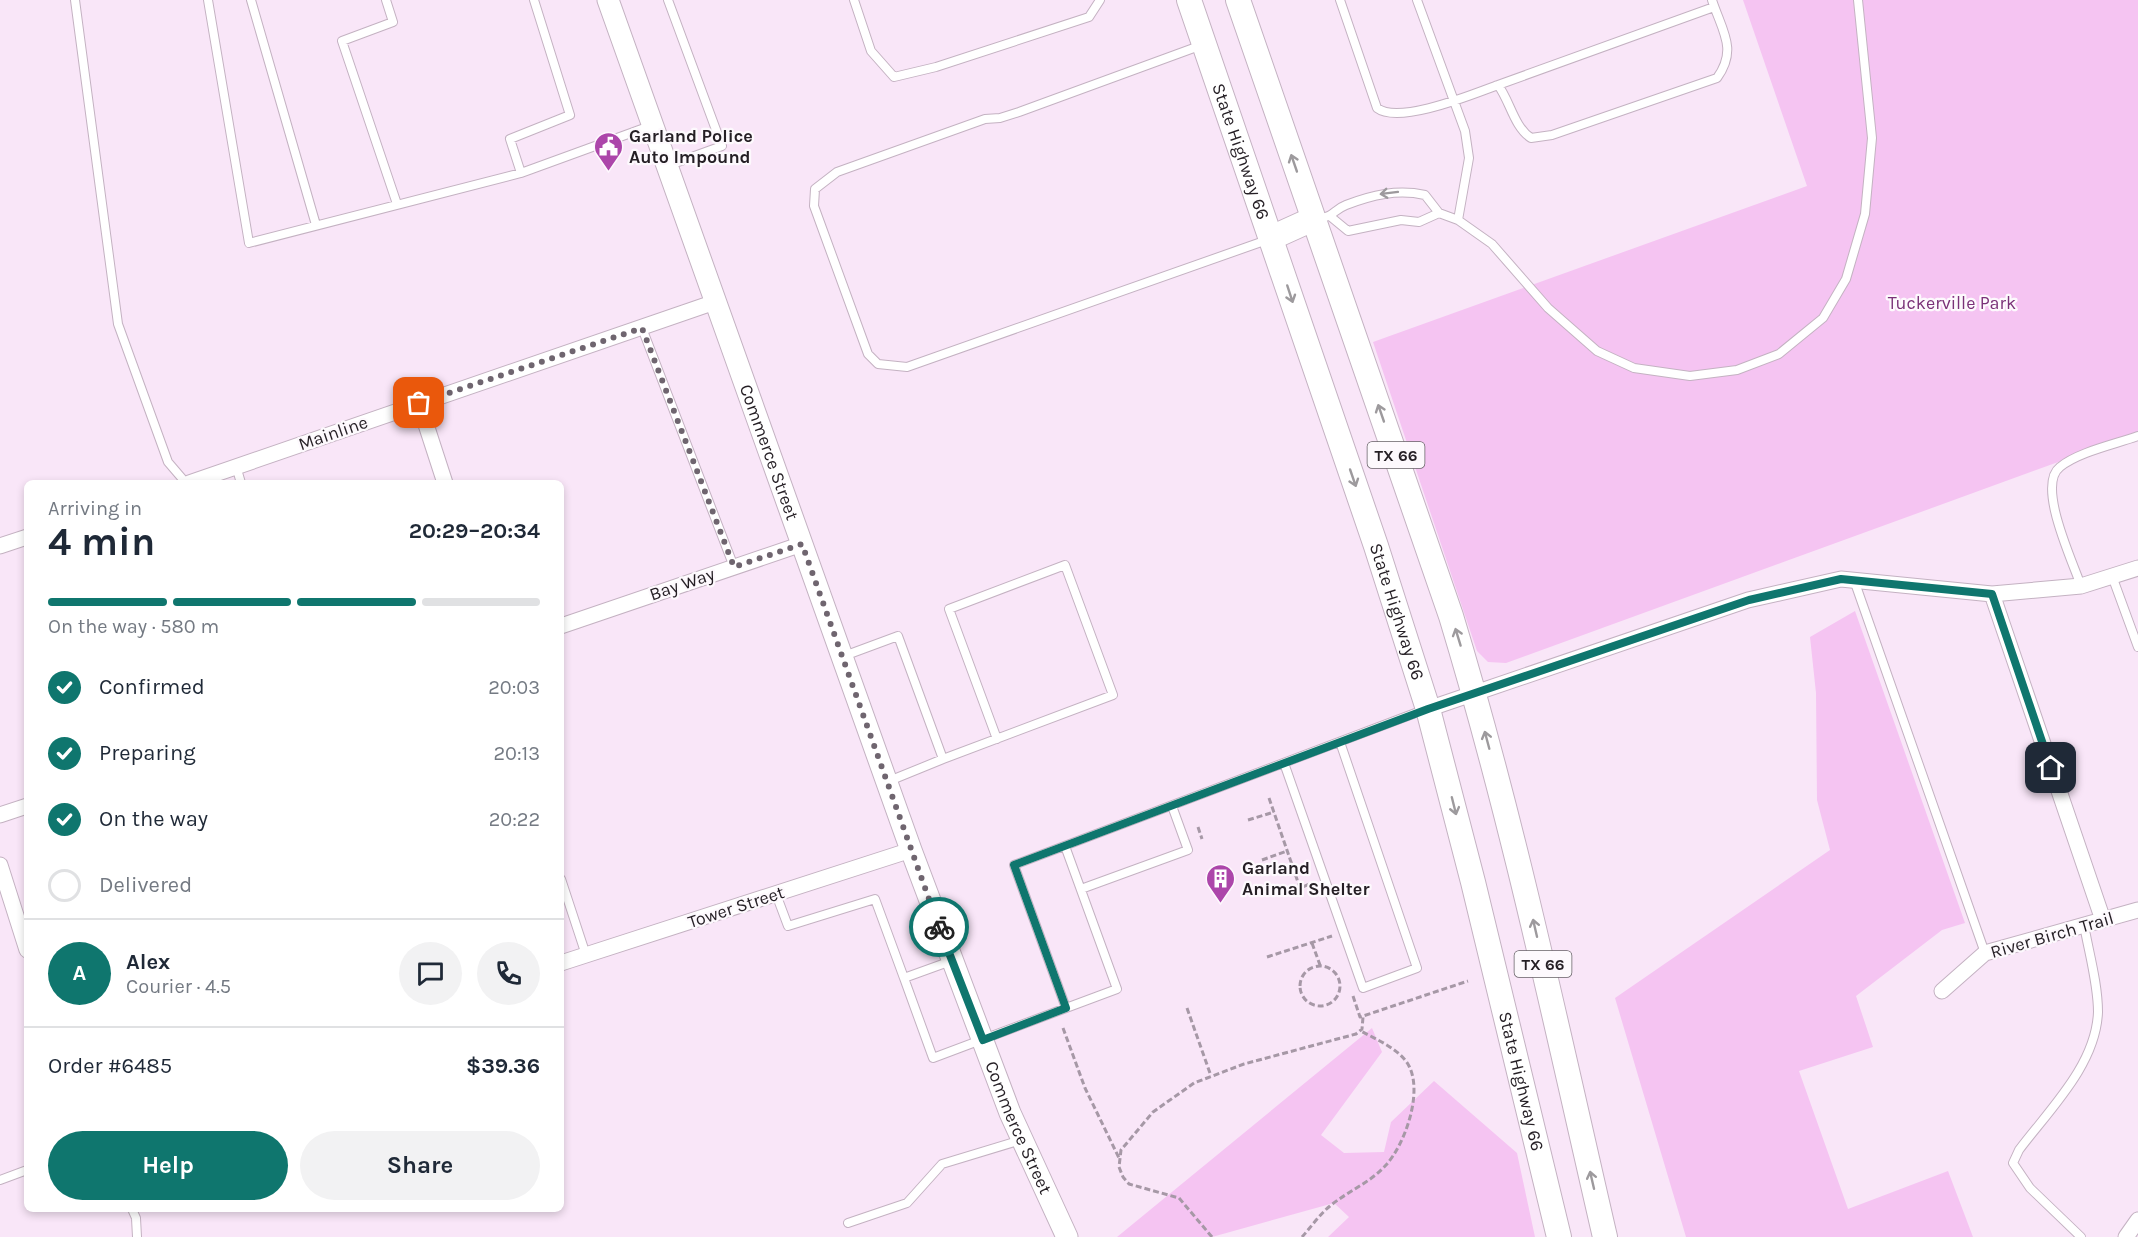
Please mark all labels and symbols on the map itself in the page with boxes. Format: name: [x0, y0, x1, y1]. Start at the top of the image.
street label: State Highway 66: [1207, 80, 1274, 222]
place label: Garland Police Auto Impound: [629, 125, 753, 168]
public building icon: Garland Police Auto Impound: [592, 130, 624, 172]
one-way arrow: [1288, 154, 1299, 173]
one-way arrow: [1380, 188, 1400, 199]
one-way arrow: [1285, 284, 1296, 303]
park label: Tuckerville Park: [1888, 292, 2016, 314]
pin: [393, 377, 444, 428]
street label: Commerce Street: [735, 381, 804, 523]
one-way arrow: [1374, 404, 1385, 423]
street label: Mainline: [295, 411, 371, 455]
road number: TX 66: [1368, 442, 1424, 468]
one-way arrow: [1348, 468, 1359, 487]
street label: State Highway 66: [1365, 540, 1429, 683]
street label: Bay Way: [646, 562, 718, 605]
one-way arrow: [1452, 628, 1463, 647]
one-way arrow: [1480, 730, 1492, 749]
pin: [2025, 742, 2076, 793]
one-way arrow: [1448, 796, 1460, 815]
place label: Garland Animal Shelter: [1242, 857, 1369, 900]
building icon: Garland Animal Shelter: [1205, 862, 1237, 904]
street label: Tower Street: [685, 881, 787, 933]
courier: [909, 897, 969, 957]
street label: River Birch Trail: [1988, 907, 2116, 963]
one-way arrow: [1529, 919, 1540, 939]
road number: TX 66: [1514, 951, 1572, 977]
street label: State Highway 66: [1494, 1009, 1549, 1153]
street label: Commerce Street: [980, 1058, 1057, 1198]
one-way arrow: [1586, 1171, 1597, 1190]

